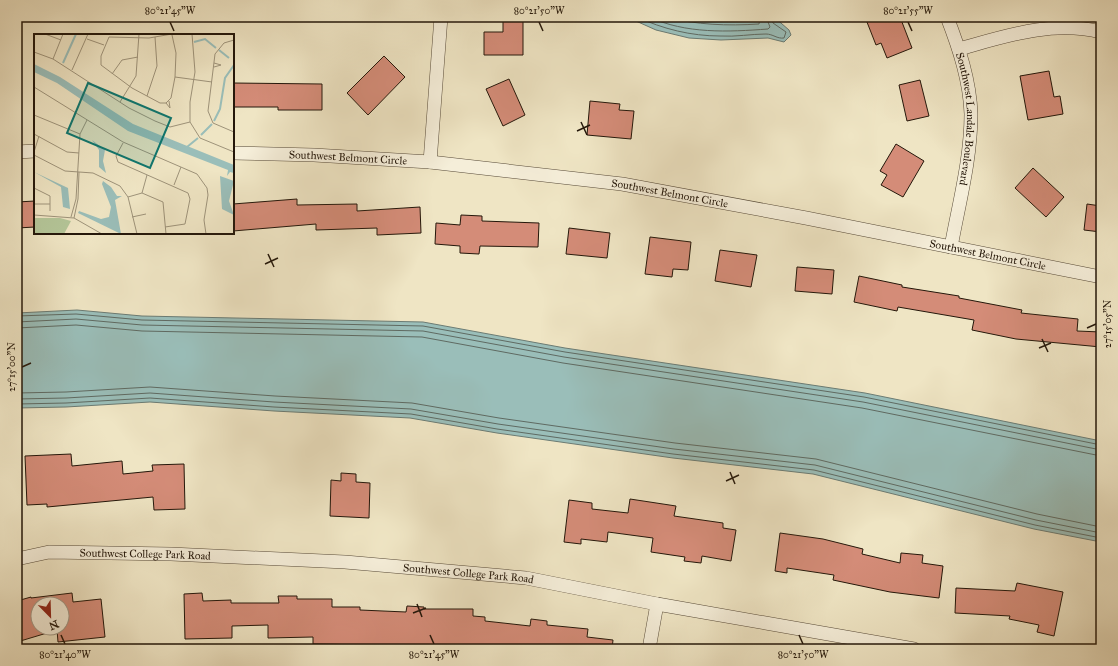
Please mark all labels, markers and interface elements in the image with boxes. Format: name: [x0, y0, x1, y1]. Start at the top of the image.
text: 80°21'45"W: [145, 5, 196, 17]
text: 80°21'50"W: [514, 5, 565, 17]
text: 80°21'55"W: [883, 5, 933, 17]
inset map: [34, 34, 234, 234]
street label: Southwest Landale Boulevard: [953, 51, 978, 187]
street label: Southwest Belmont Circle: [289, 148, 408, 167]
street label: Southwest Belmont Circle: [611, 176, 730, 210]
street label: Southwest Belmont Circle: [928, 236, 1048, 272]
text: 27°15'05"N: [1102, 299, 1114, 348]
text: 27°15'00"N: [6, 342, 18, 392]
street label: Southwest College Park Road: [79, 546, 212, 562]
street label: Southwest College Park Road: [403, 561, 536, 586]
north arrow: [30, 596, 70, 636]
text: N: [46, 617, 61, 633]
text: 80°21'40"W: [39, 649, 91, 661]
text: 80°21'45"W: [409, 649, 460, 661]
text: 80°21'50"W: [778, 649, 829, 661]

